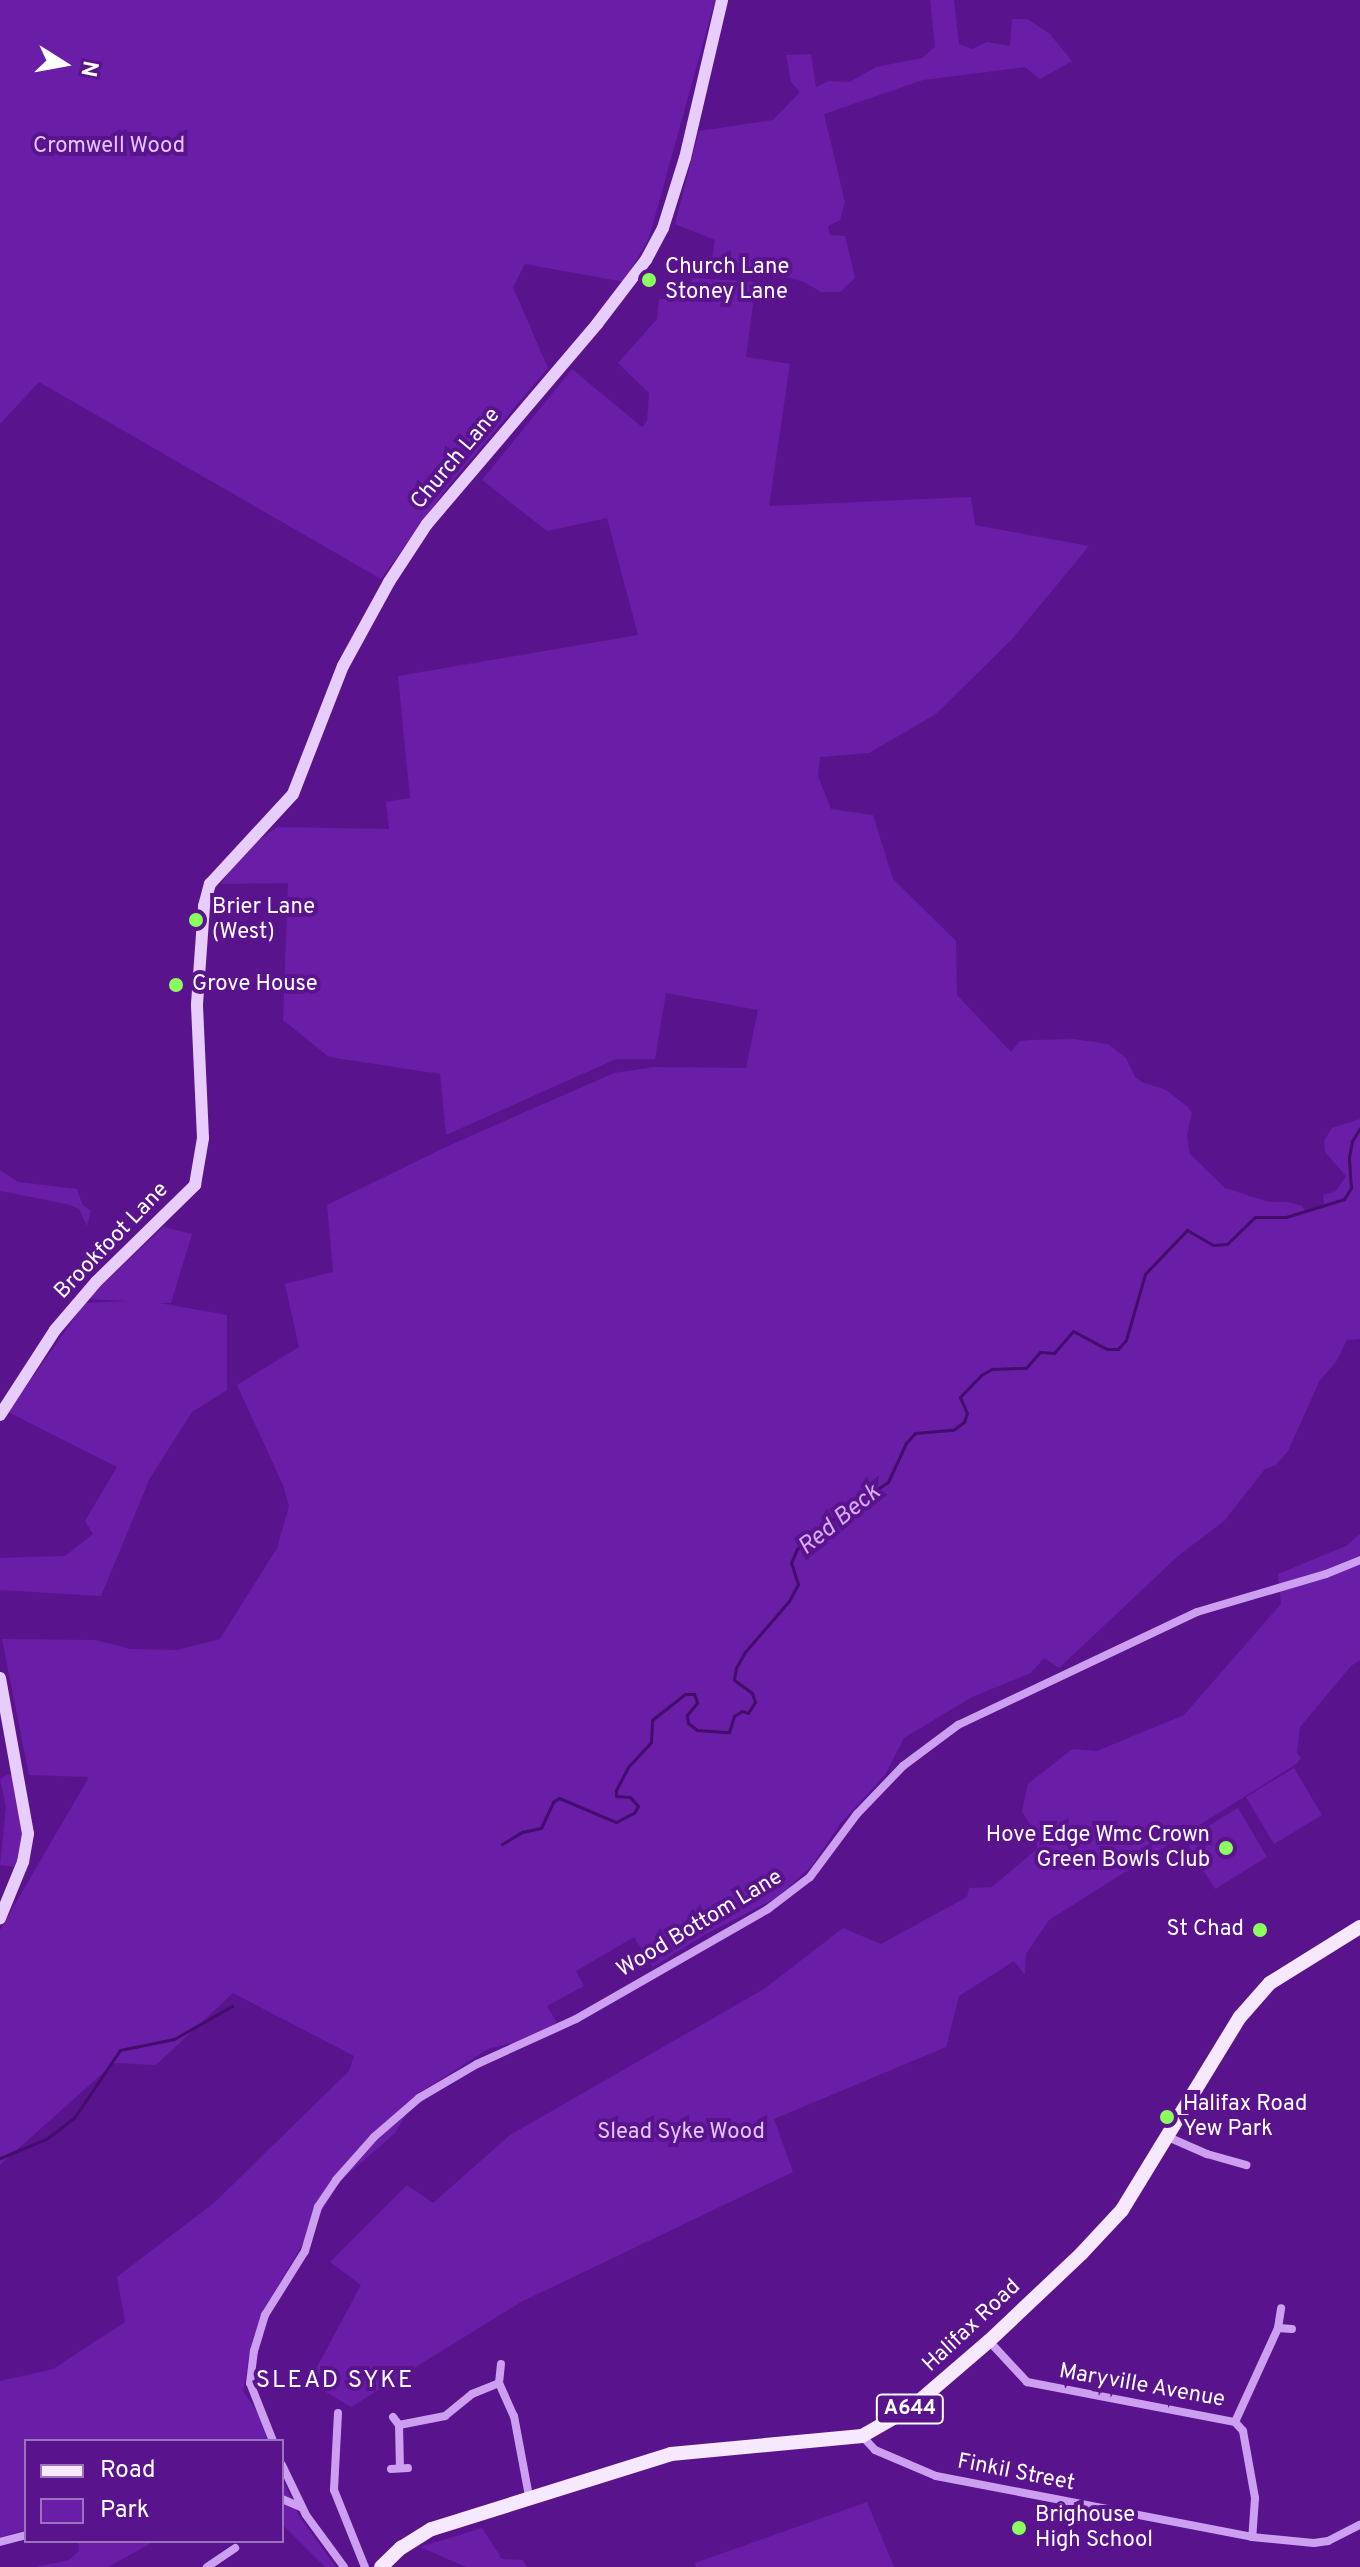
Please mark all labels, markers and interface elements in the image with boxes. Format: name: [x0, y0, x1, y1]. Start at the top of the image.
north arrow: [24, 24, 104, 104]
text: N: [73, 58, 103, 79]
park label: Cromwell Wood: [33, 134, 185, 160]
place label: Church Lane Stoney Lane: [665, 254, 789, 306]
marker: Church Lane Stoney Lane: [640, 271, 658, 289]
street label: Church Lane: [406, 403, 506, 515]
place label: Brier Lane (West): [212, 894, 315, 946]
marker: Brier Lane (West): [187, 911, 205, 929]
place label: Grove House: [192, 972, 318, 998]
marker: Grove House: [167, 976, 185, 994]
street label: Brookfoot Lane: [50, 1177, 174, 1305]
water label: Red Beck: [793, 1479, 887, 1563]
place label: Hove Edge Wmc Crown Green Bowls Club: [985, 1822, 1210, 1874]
marker: Hove Edge Wmc Crown Green Bowls Club: [1217, 1839, 1235, 1857]
street label: Wood Bottom Lane: [613, 1864, 787, 1984]
place label: St Chad: [1167, 1917, 1244, 1943]
marker: St Chad: [1251, 1921, 1269, 1939]
place label: Halifax Road Yew Park: [1183, 2091, 1307, 2142]
marker: Halifax Road Yew Park: [1158, 2108, 1176, 2126]
park label: Slead Syke Wood: [597, 2120, 765, 2146]
street label: Halifax Road: [918, 2274, 1026, 2378]
street label: Maryville Avenue: [1057, 2358, 1227, 2414]
district label: SLEAD SYKE: [256, 2368, 414, 2396]
road number: A644: [874, 2393, 946, 2425]
legend: [24, 2439, 284, 2543]
street label: Finkil Street: [955, 2449, 1077, 2497]
text: Road: [100, 2456, 156, 2486]
text: Park: [100, 2496, 150, 2526]
place label: Brighouse High School: [1035, 2502, 1153, 2554]
marker: Brighouse High School: [1010, 2519, 1028, 2537]

